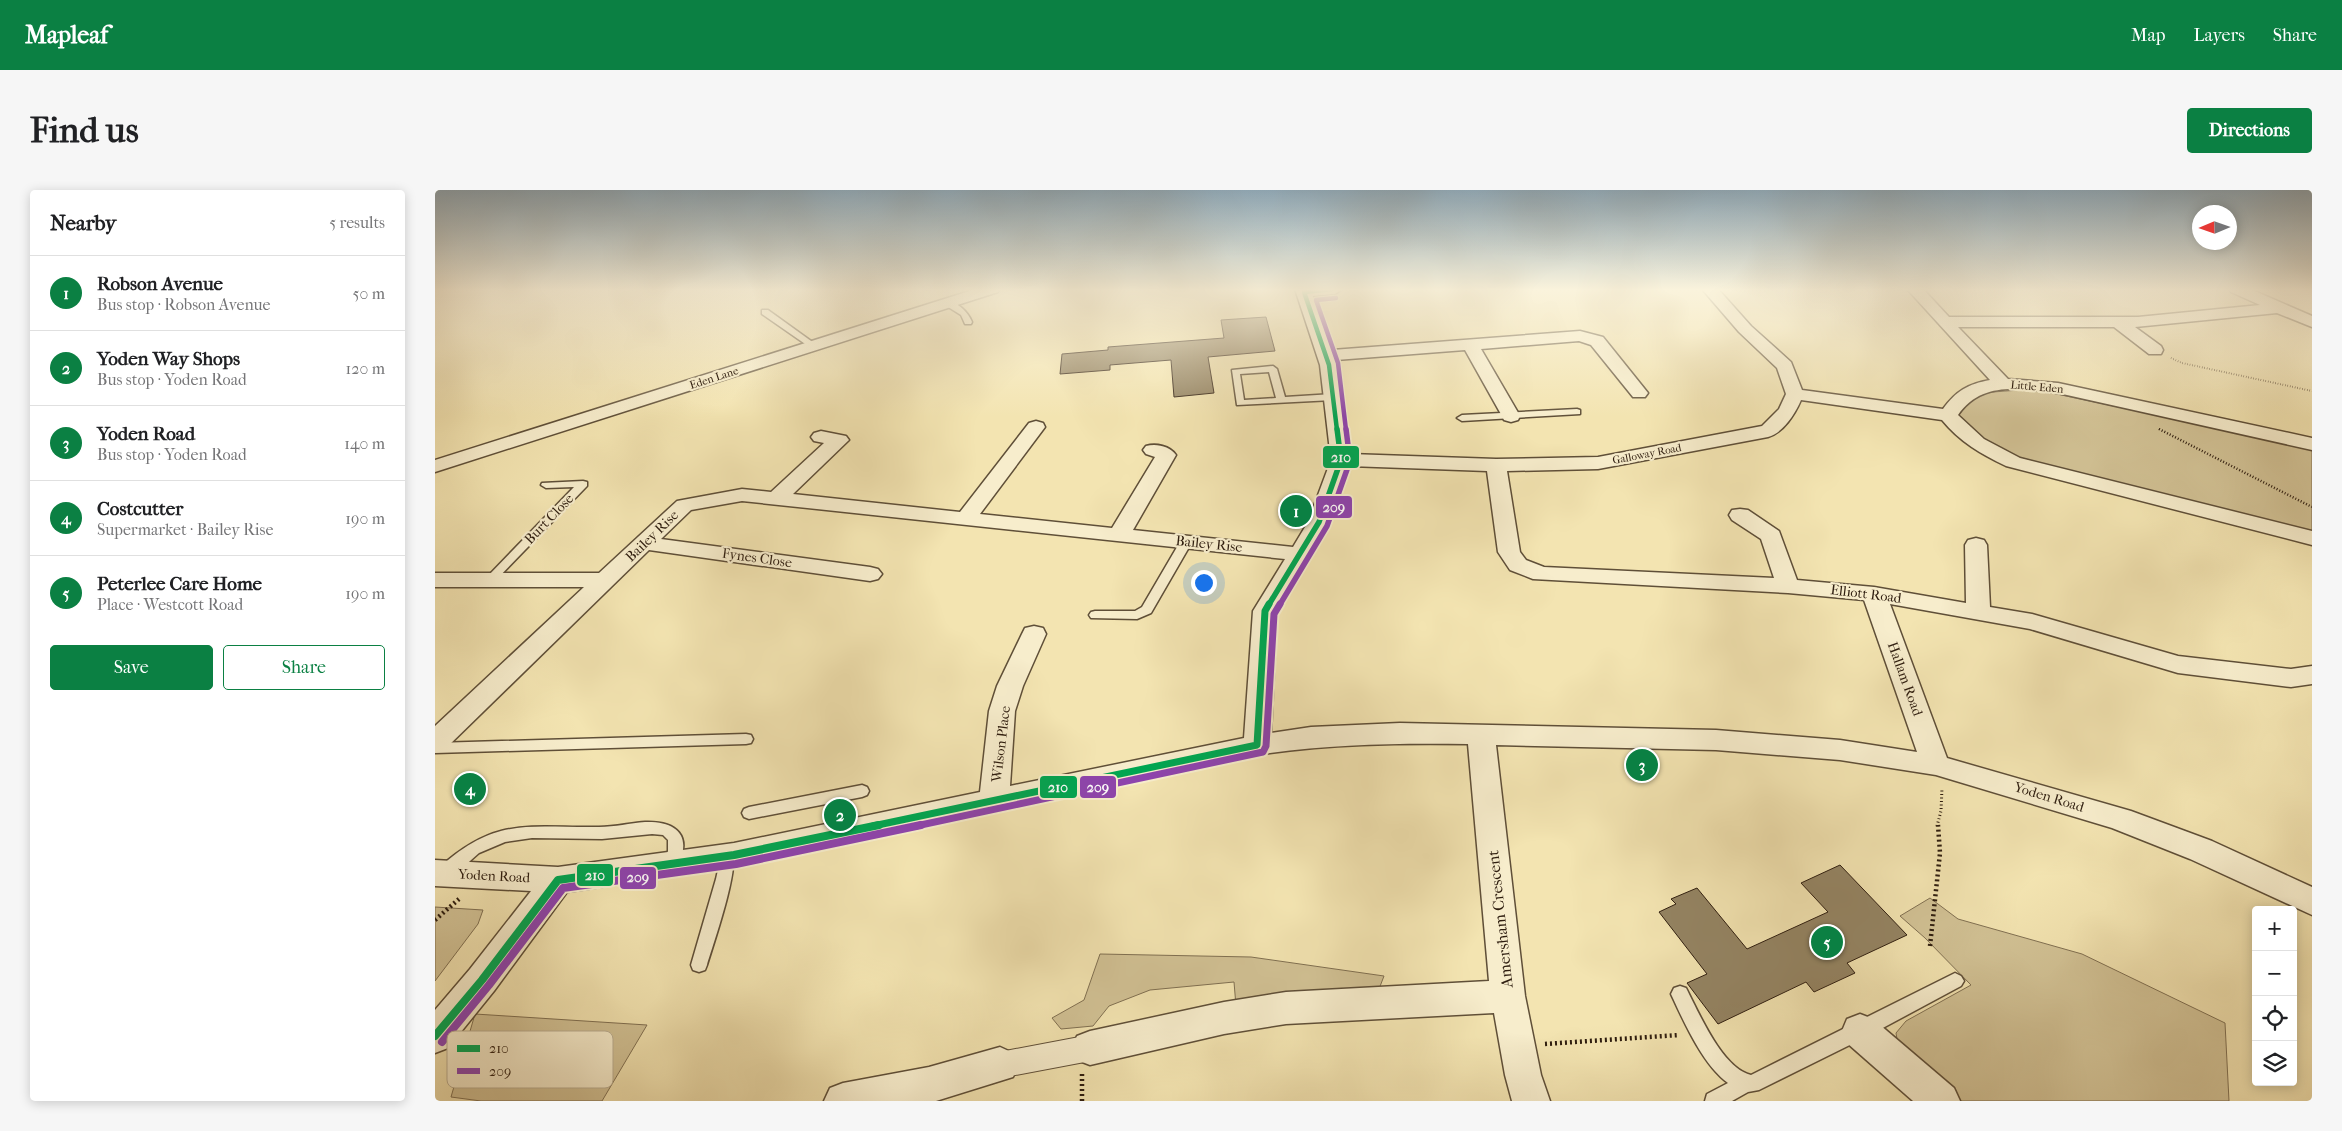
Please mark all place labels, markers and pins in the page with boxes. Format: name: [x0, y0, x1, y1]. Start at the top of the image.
pin: 1: [1280, 492, 1312, 530]
pin: 3: [1626, 746, 1658, 784]
pin: 4: [454, 770, 486, 808]
pin: 2: [824, 796, 856, 834]
pin: 5: [1811, 923, 1843, 961]

